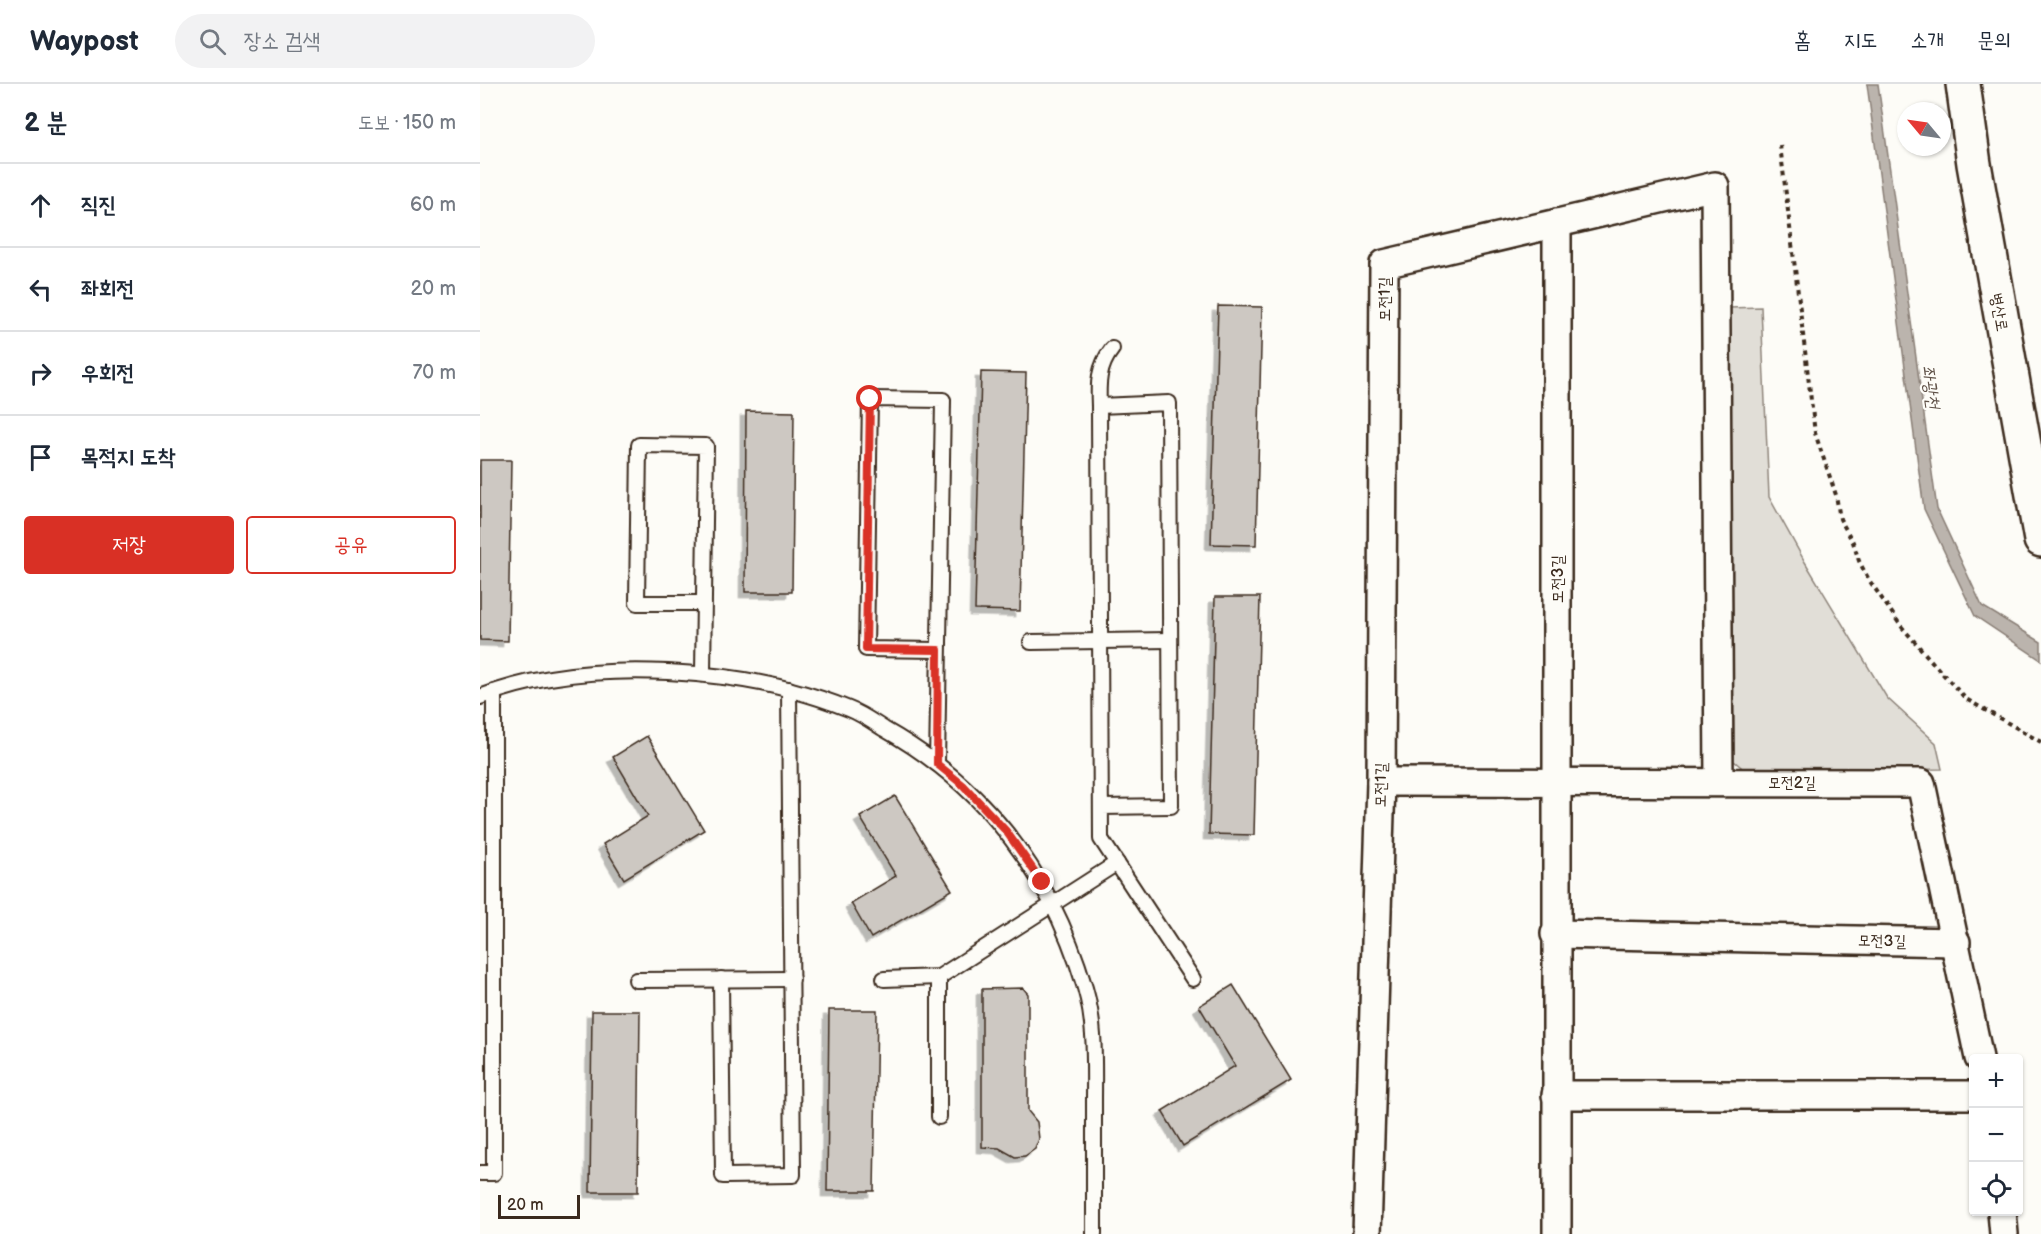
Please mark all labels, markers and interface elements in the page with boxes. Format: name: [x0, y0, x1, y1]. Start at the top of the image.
search box: [175, 14, 595, 68]
text: Waypost: [30, 25, 139, 58]
icon: search: [196, 25, 229, 58]
text: 장소 검색: [244, 28, 320, 55]
text: 홈: [1794, 28, 1811, 53]
text: 지도: [1844, 28, 1877, 53]
text: 소개: [1910, 28, 1944, 53]
text: 문의: [1977, 28, 2011, 53]
north arrow: [1897, 102, 1951, 156]
text: 2 분: [24, 108, 68, 139]
text: 도보 · 150 m: [358, 111, 456, 135]
icon: ahead: [24, 189, 57, 222]
text: 직진: [81, 192, 116, 219]
text: 60 m: [410, 193, 456, 217]
icon: left: [24, 273, 57, 306]
text: 좌회전: [81, 276, 134, 303]
street label: 모전1길: [1376, 276, 1395, 321]
text: 20 m: [411, 277, 456, 301]
street label: 병산로: [1986, 292, 2011, 333]
icon: right: [24, 357, 57, 390]
text: 우회전: [81, 360, 134, 387]
text: 70 m: [412, 361, 456, 385]
water label: 좌광천: [1917, 364, 1944, 412]
route start: [856, 385, 882, 411]
icon: arrive: [24, 441, 57, 474]
text: 목적지 도착: [81, 444, 175, 471]
button: 저장: [24, 516, 234, 574]
button: 공유: [246, 516, 456, 574]
street label: 모전3길: [1549, 555, 1568, 603]
street label: 모전1길: [1372, 762, 1391, 808]
street label: 모전2길: [1768, 774, 1816, 793]
route end: [1028, 868, 1054, 894]
street label: 모전3길: [1858, 932, 1906, 951]
map controls: [1969, 1054, 2023, 1216]
button: +: [1969, 1054, 2023, 1108]
button: −: [1969, 1108, 2023, 1162]
button: locate: [1969, 1162, 2023, 1216]
scale bar: [498, 1192, 580, 1220]
text: 20 m: [507, 1196, 543, 1215]

